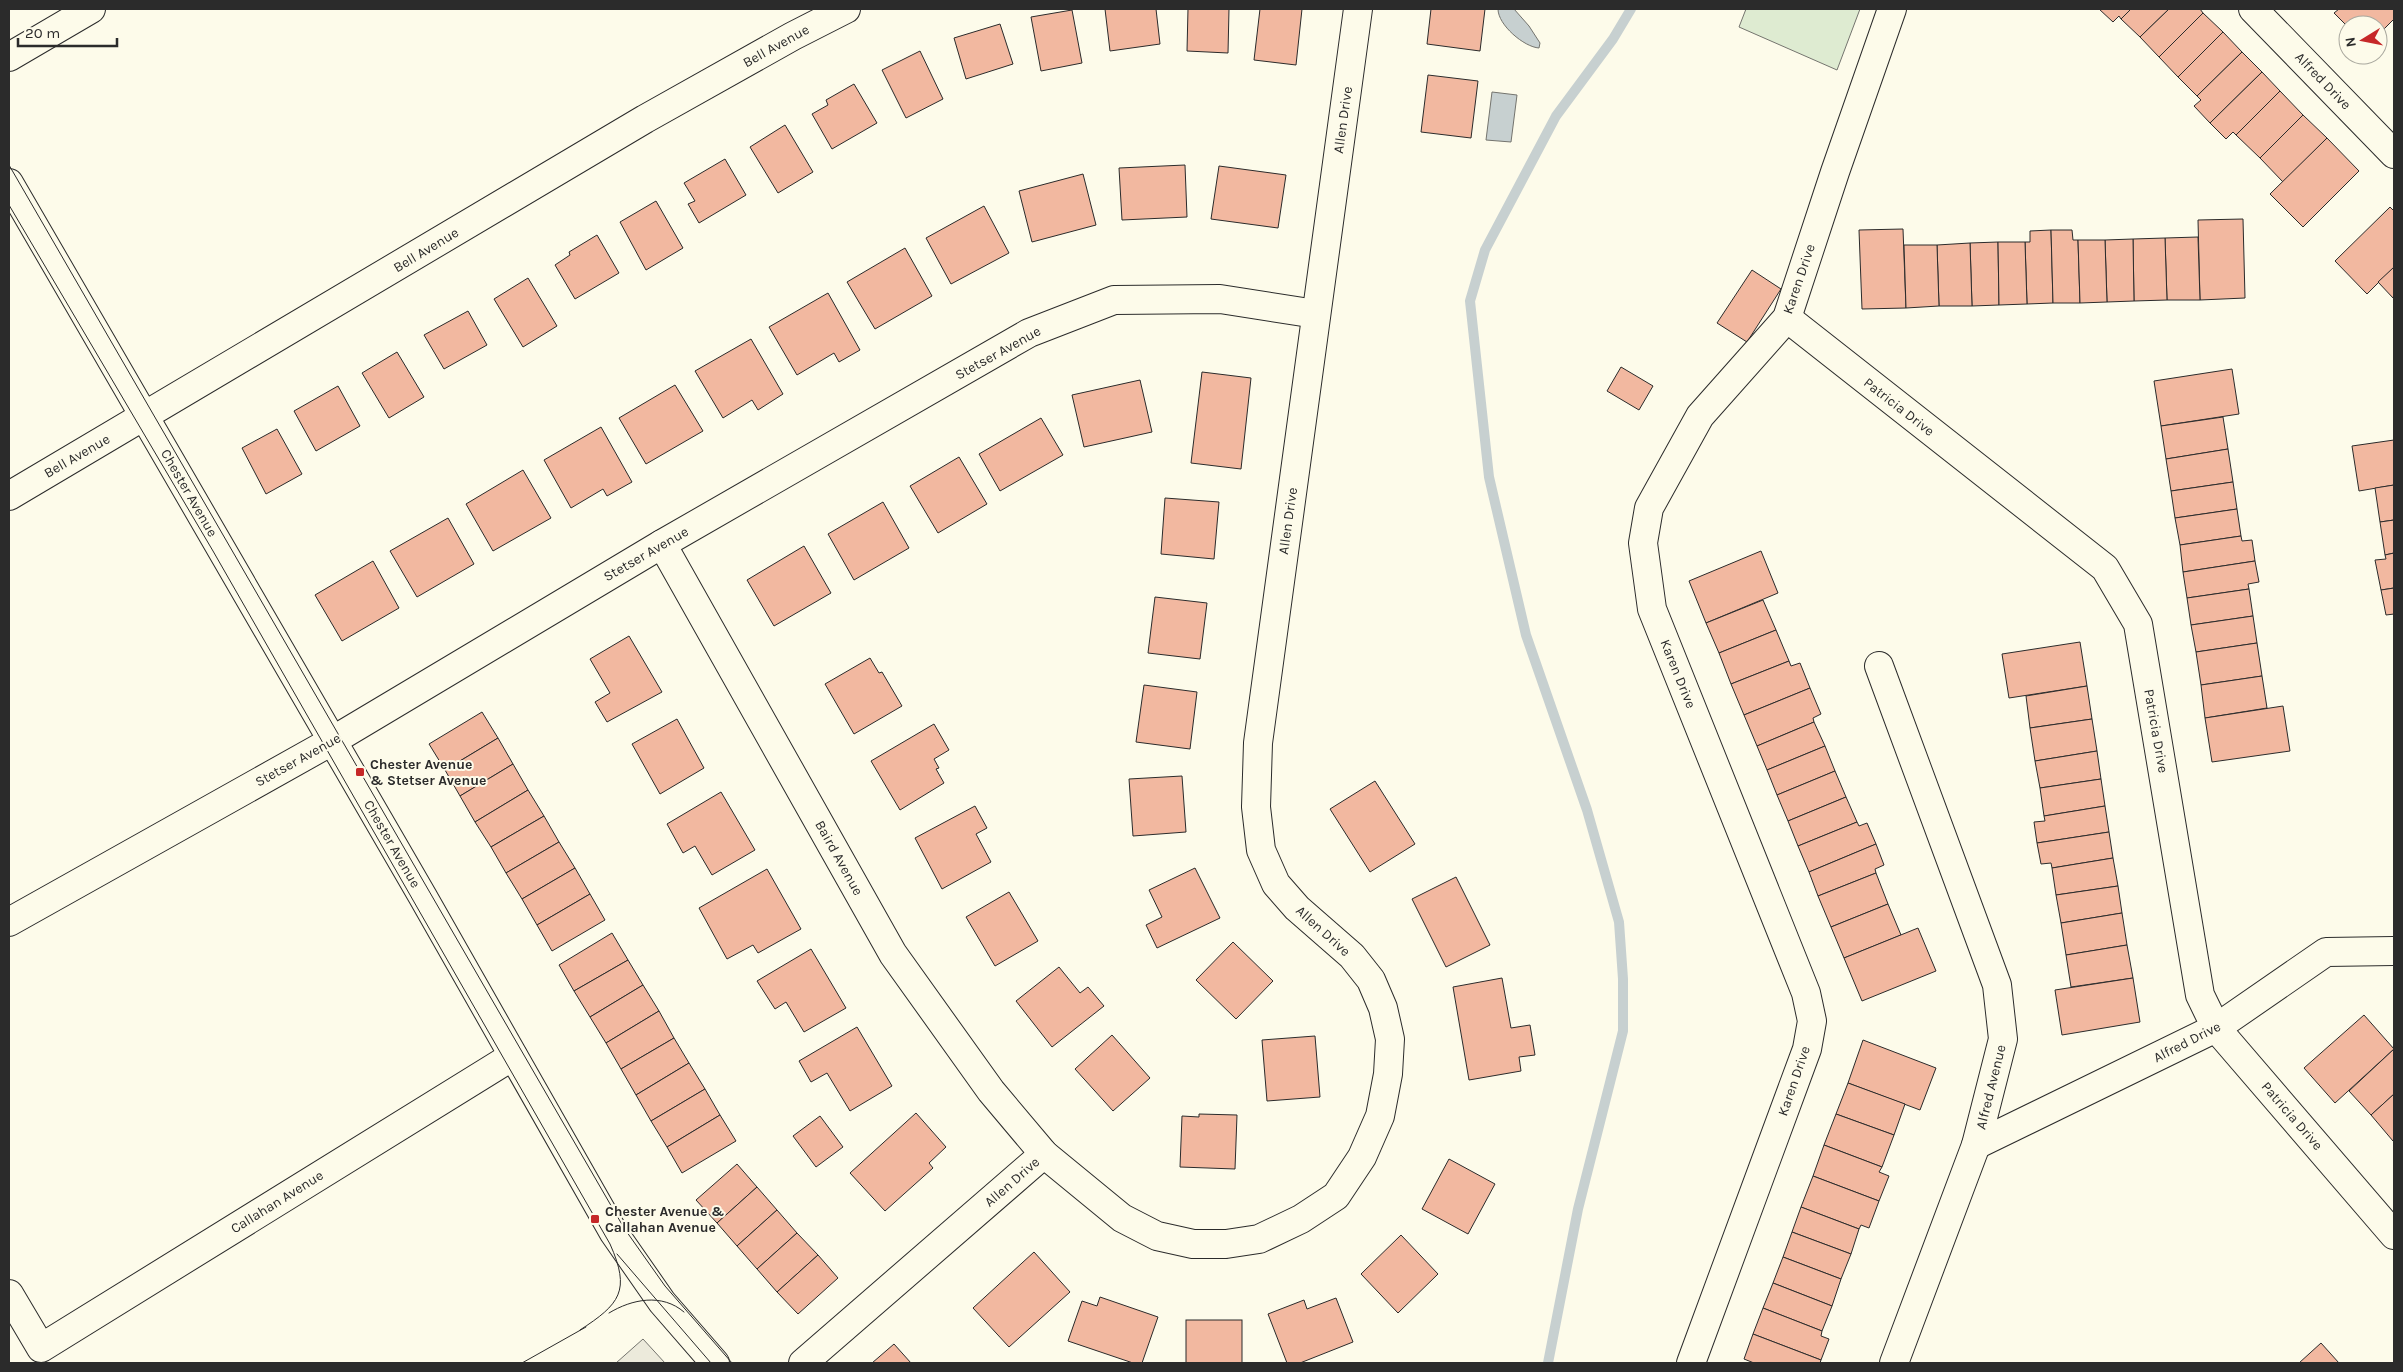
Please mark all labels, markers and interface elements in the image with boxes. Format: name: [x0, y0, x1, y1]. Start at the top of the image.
scale bar: [18, 15, 116, 47]
north arrow: [2338, 15, 2388, 65]
street label: Bell Avenue: [740, 21, 812, 71]
text: 20 m: [25, 24, 60, 42]
text: N: [2341, 36, 2360, 49]
street label: Alfred Drive: [2291, 49, 2355, 113]
street label: Allen Drive: [1330, 85, 1356, 155]
street label: Bell Avenue: [390, 224, 462, 276]
street label: Karen Drive: [1779, 242, 1819, 316]
street label: Stetser Avenue: [952, 322, 1044, 384]
street label: Patricia Drive: [1860, 374, 1938, 440]
street label: Bell Avenue: [41, 430, 113, 482]
street label: Chester Avenue: [157, 446, 221, 540]
street label: Allen Drive: [1275, 486, 1301, 556]
street label: Stetser Avenue: [601, 523, 691, 585]
street label: Karen Drive: [1656, 637, 1700, 711]
street label: Patricia Drive: [2140, 688, 2172, 774]
street label: Stetser Avenue: [252, 729, 344, 791]
place label: Chester Avenue & Stetser Avenue: [370, 756, 486, 789]
marker: Chester Avenue & Stetser Avenue: [354, 766, 366, 778]
street label: Chester Avenue: [360, 797, 424, 891]
street label: Baird Avenue: [811, 817, 867, 899]
street label: Allen Drive: [1292, 902, 1354, 960]
street label: Alfred Drive: [2150, 1018, 2224, 1066]
street label: Alfred Avenue: [1972, 1043, 2010, 1131]
street label: Karen Drive: [1774, 1044, 1814, 1118]
street label: Patricia Drive: [2258, 1078, 2326, 1154]
street label: Allen Drive: [981, 1153, 1043, 1211]
street label: Callahan Avenue: [228, 1167, 326, 1237]
place label: Chester Avenue & Callahan Avenue: [605, 1203, 725, 1236]
marker: Chester Avenue & Callahan Avenue: [589, 1213, 601, 1225]

